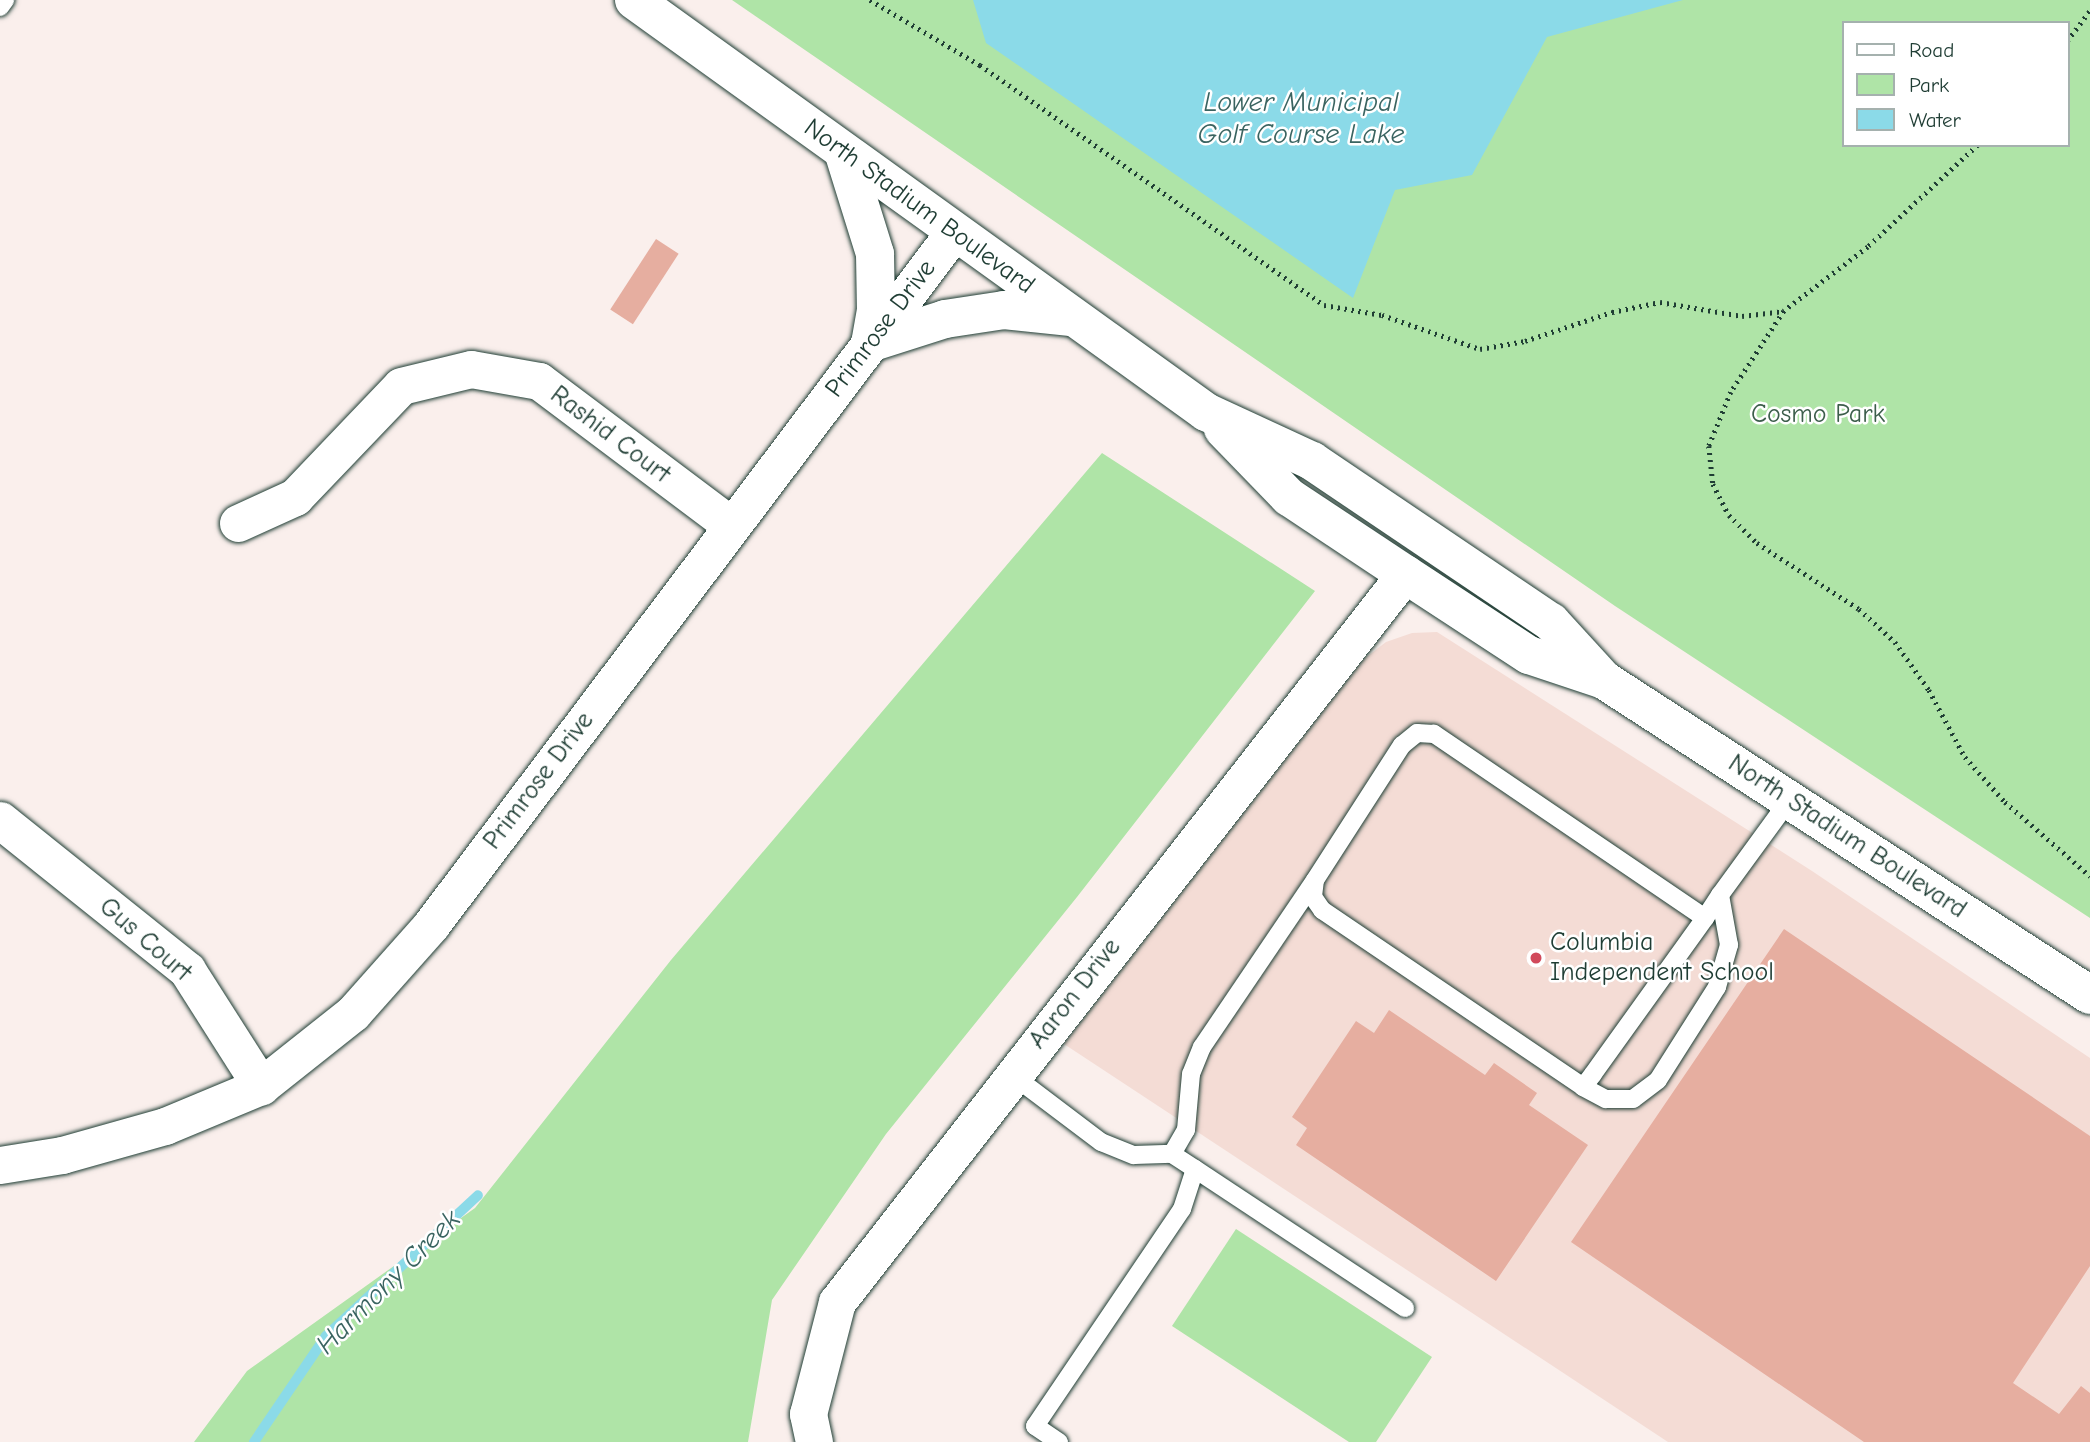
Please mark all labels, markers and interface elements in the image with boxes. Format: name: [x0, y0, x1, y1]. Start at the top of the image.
legend: [1842, 21, 2069, 147]
text: Road: [1909, 38, 1954, 62]
text: Park: [1909, 73, 1949, 97]
water label: Lower Municipal Golf Course Lake: [1197, 85, 1405, 151]
text: Water: [1909, 108, 1961, 132]
street label: North Stadium Boulevard: [797, 113, 1041, 301]
street label: Primrose Drive: [819, 254, 943, 404]
street label: Rashid Court: [544, 380, 676, 490]
park label: Cosmo Park: [1751, 399, 1885, 431]
street label: Primrose Drive: [477, 706, 601, 856]
street label: North Stadium Boulevard: [1722, 748, 1972, 926]
street label: Gus Court: [92, 891, 198, 989]
place label: Columbia Independent School: [1550, 927, 1774, 988]
street label: Aaron Drive: [1022, 933, 1128, 1055]
marker: Columbia Independent School: [1528, 950, 1544, 966]
water label: Harmony Creek: [309, 1203, 467, 1361]

